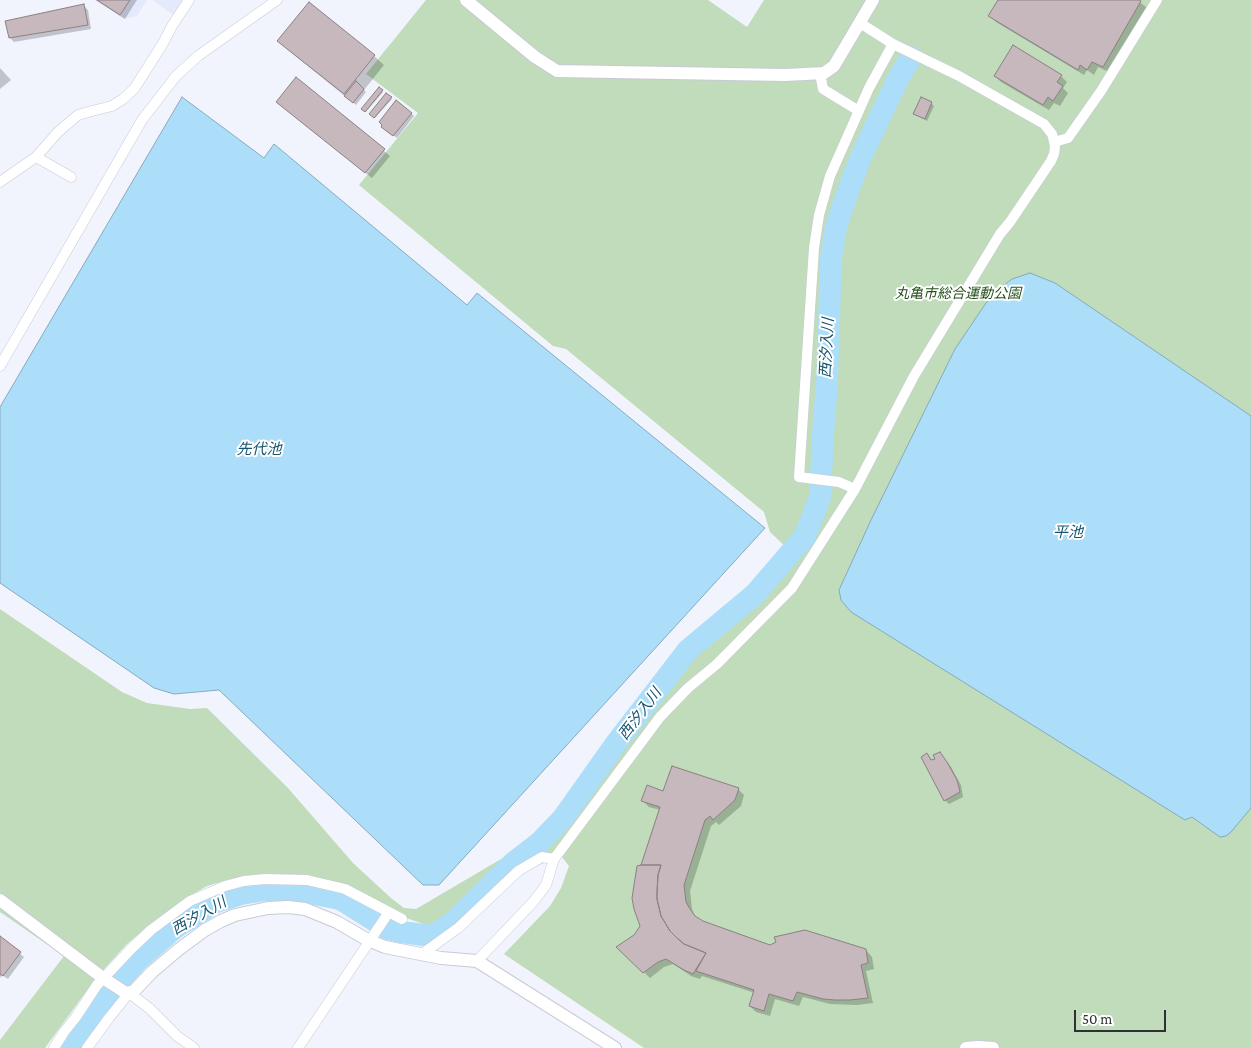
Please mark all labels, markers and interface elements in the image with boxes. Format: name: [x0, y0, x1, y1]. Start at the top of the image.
park label: 丸亀市総合運動公園: [895, 286, 1021, 302]
water label: 西汐入川: [816, 318, 838, 378]
water label: 先代池: [237, 440, 281, 458]
water label: 平池: [1053, 523, 1083, 541]
water label: 西汐入川: [615, 685, 665, 743]
water label: 西汐入川: [169, 893, 229, 939]
scale bar: [1076, 1000, 1168, 1032]
text: 50 m: [1082, 1011, 1112, 1027]

